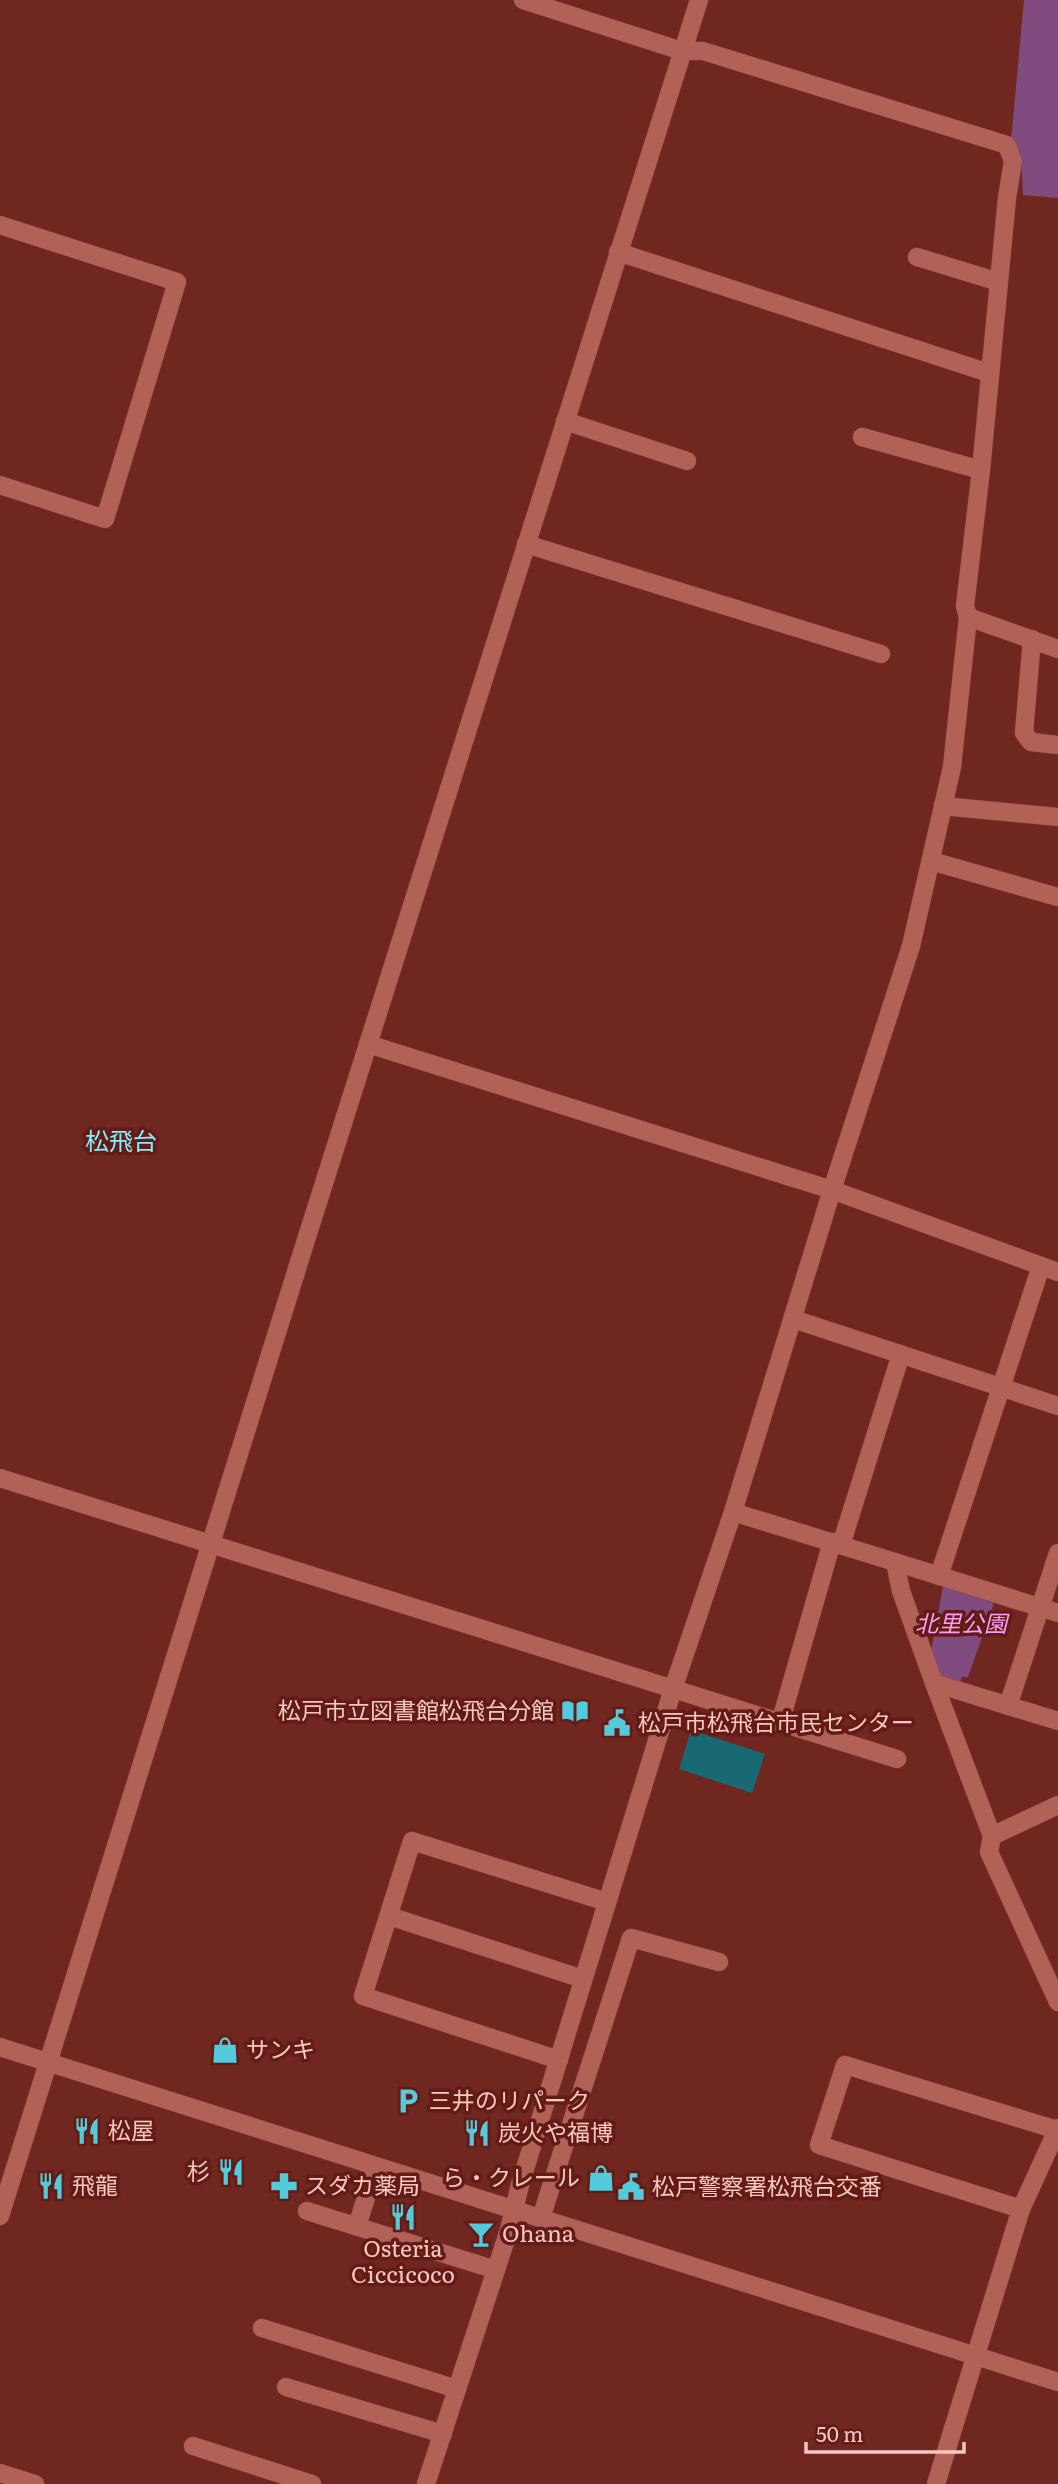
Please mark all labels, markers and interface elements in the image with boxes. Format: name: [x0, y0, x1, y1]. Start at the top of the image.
district label: 松飛台: [85, 1122, 157, 1157]
park label: 北里公園: [915, 1605, 1010, 1639]
place label: 松戸市立図書館松飛台分館: [278, 1692, 554, 1726]
library icon: 松戸市立図書館松飛台分館: [560, 1696, 590, 1726]
place label: 松戸市松飛台市民センター: [638, 1704, 914, 1738]
public building icon: 松戸市松飛台市民センター: [602, 1708, 632, 1738]
place label: サンキ: [246, 2031, 315, 2065]
shop icon: サンキ: [210, 2035, 240, 2065]
place label: 三井のリパーク: [429, 2082, 590, 2116]
parking icon: 三井のリパーク: [393, 2086, 423, 2116]
place label: 松屋: [108, 2112, 154, 2146]
place label: 炭火や福博: [498, 2114, 613, 2148]
restaurant icon: 松屋: [72, 2116, 102, 2146]
restaurant icon: 炭火や福博: [462, 2118, 492, 2148]
place label: 杉: [187, 2153, 210, 2187]
restaurant icon: 杉: [216, 2157, 246, 2187]
place label: ら・クレール: [442, 2159, 580, 2193]
shop icon: ら・クレール: [586, 2163, 616, 2193]
place label: 飛龍: [72, 2167, 118, 2201]
place label: スダカ薬局: [305, 2167, 420, 2201]
place label: 松戸警察署松飛台交番: [652, 2168, 882, 2202]
restaurant icon: 飛龍: [36, 2171, 66, 2201]
pharmacy icon: スダカ薬局: [269, 2171, 299, 2201]
public building icon: 松戸警察署松飛台交番: [616, 2172, 646, 2202]
restaurant icon: Osteria Ciccicoco: [388, 2202, 418, 2232]
place label: Ohana: [502, 2215, 575, 2249]
bar icon: Ohana: [466, 2219, 496, 2249]
place label: Osteria Ciccicoco: [351, 2230, 455, 2290]
scale bar: [806, 2410, 964, 2454]
text: 50 m: [816, 2417, 863, 2448]

